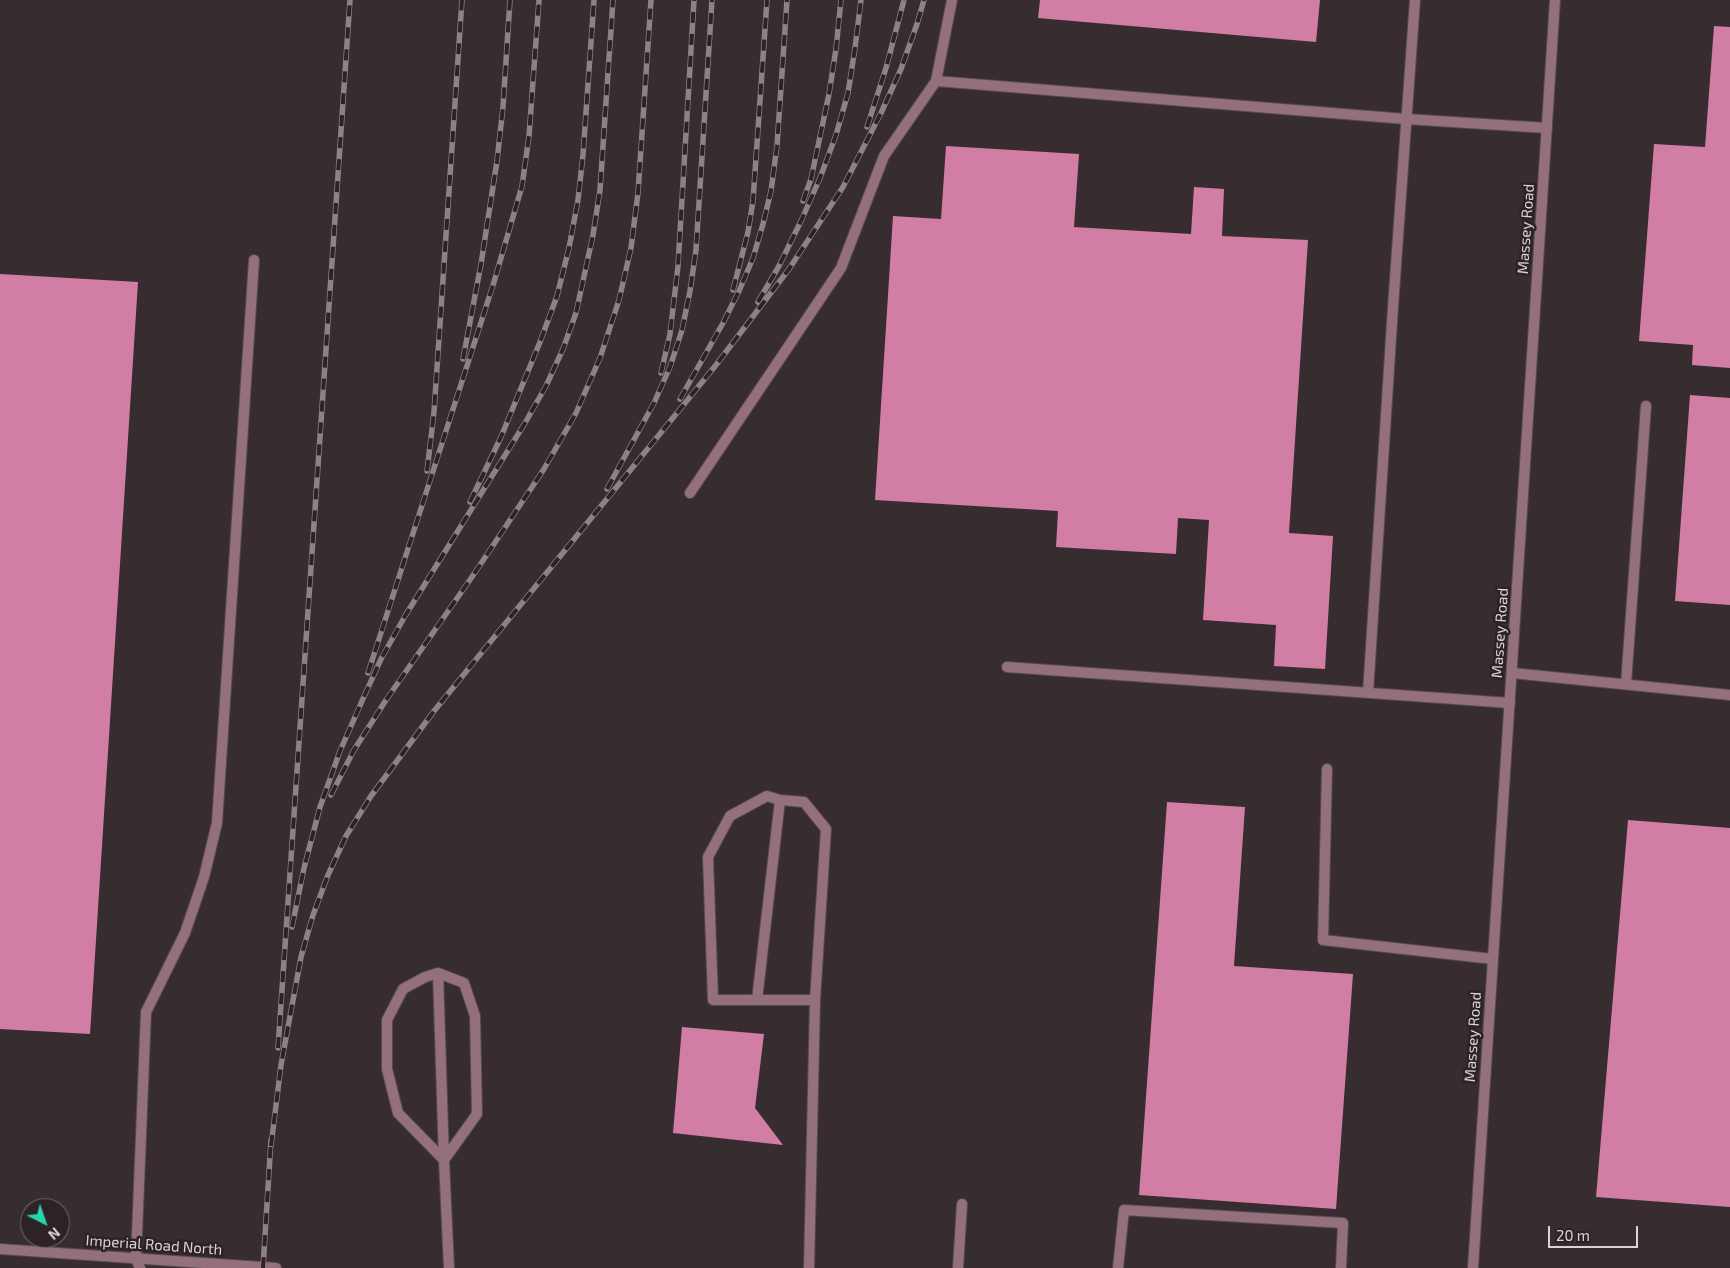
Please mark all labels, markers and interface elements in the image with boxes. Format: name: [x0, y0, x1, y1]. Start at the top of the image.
street label: Massey Road: [1514, 183, 1538, 275]
street label: Massey Road: [1488, 587, 1512, 679]
street label: Massey Road: [1461, 991, 1485, 1083]
north arrow: [20, 1198, 70, 1248]
scale bar: [1550, 1216, 1640, 1248]
text: N: [45, 1224, 64, 1244]
text: 20 m: [1556, 1226, 1590, 1244]
street label: Imperial Road North: [85, 1231, 223, 1259]

